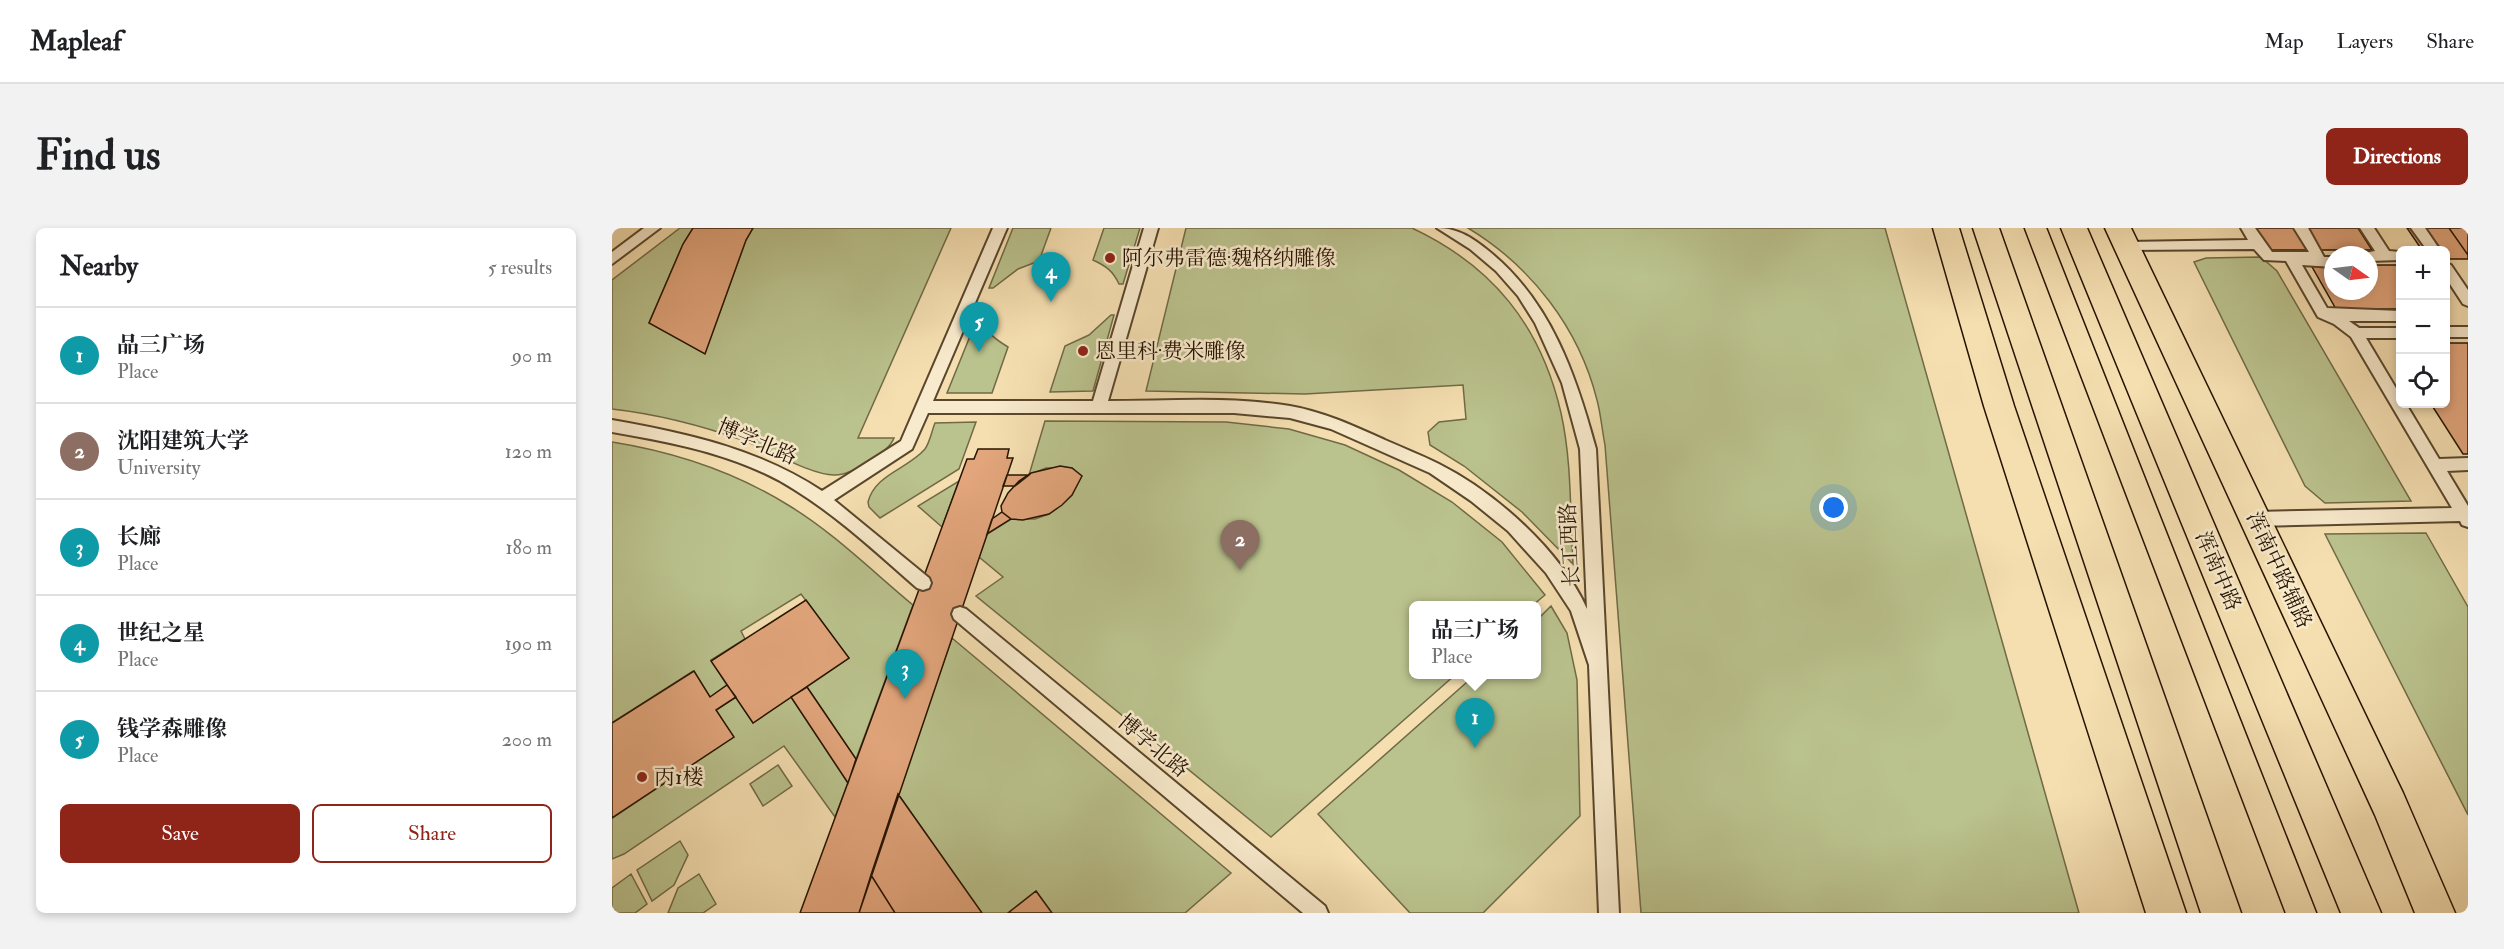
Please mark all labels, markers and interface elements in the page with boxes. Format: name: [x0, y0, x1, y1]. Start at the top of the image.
text: Mapleaf: [30, 24, 122, 59]
text: Map: [2264, 28, 2304, 55]
text: Layers: [2337, 28, 2393, 55]
text: Share: [2426, 28, 2474, 55]
button: Directions: [2326, 128, 2468, 185]
text: Find us: [36, 130, 160, 182]
place label: 阿尔弗雷德·魏格纳雕像: [1122, 245, 1336, 272]
north arrow: [2324, 246, 2378, 300]
map controls: [2396, 246, 2450, 408]
button: +: [2396, 246, 2450, 300]
text: Nearby: [60, 251, 138, 283]
marker: 阿尔弗雷德·魏格纳雕像: [1103, 251, 1117, 265]
pin: 4: [1032, 253, 1070, 302]
text: 5 results: [488, 255, 552, 280]
button: −: [2396, 300, 2450, 354]
pin: 5: [960, 302, 998, 352]
text: 品三广场: [117, 331, 205, 359]
place label: 恩里科·费米雕像: [1095, 338, 1246, 365]
text: 1: [76, 343, 83, 368]
text: 90 m: [512, 343, 552, 368]
marker: 恩里科·费米雕像: [1076, 344, 1090, 358]
button: locate: [2396, 354, 2450, 408]
text: Place: [117, 359, 158, 384]
street label: 博学北路: [713, 413, 801, 471]
text: 沈阳建筑大学: [117, 427, 249, 455]
text: 2: [74, 439, 85, 464]
text: 120 m: [505, 439, 552, 464]
text: University: [117, 455, 200, 480]
your location: [1819, 493, 1848, 522]
street label: 长工西路: [1554, 502, 1586, 588]
street label: 浑南中路辅路: [2240, 507, 2318, 633]
pin: 2: [1220, 520, 1260, 570]
text: 长廊: [117, 523, 161, 551]
street label: 浑南中路: [2189, 527, 2247, 615]
text: 3: [76, 535, 83, 560]
text: 180 m: [505, 535, 552, 560]
text: Place: [117, 551, 158, 576]
popup: [1409, 601, 1541, 679]
text: 品三广场: [1431, 616, 1519, 644]
text: 世纪之星: [117, 619, 205, 647]
text: 4: [74, 631, 85, 656]
text: 190 m: [505, 631, 552, 656]
text: Place: [1431, 644, 1472, 669]
text: Place: [117, 647, 158, 672]
pin: 3: [886, 650, 924, 699]
pin: 1: [1456, 698, 1494, 748]
street label: 博学北路: [1112, 709, 1194, 783]
text: 钱学森雕像: [117, 715, 227, 743]
text: 5: [75, 727, 84, 752]
text: 200 m: [502, 727, 552, 752]
text: Place: [117, 743, 158, 768]
place label: 丙1楼: [654, 764, 704, 791]
marker: 丙1楼: [635, 770, 649, 784]
button: Save: [60, 804, 300, 863]
button: Share: [312, 804, 552, 863]

